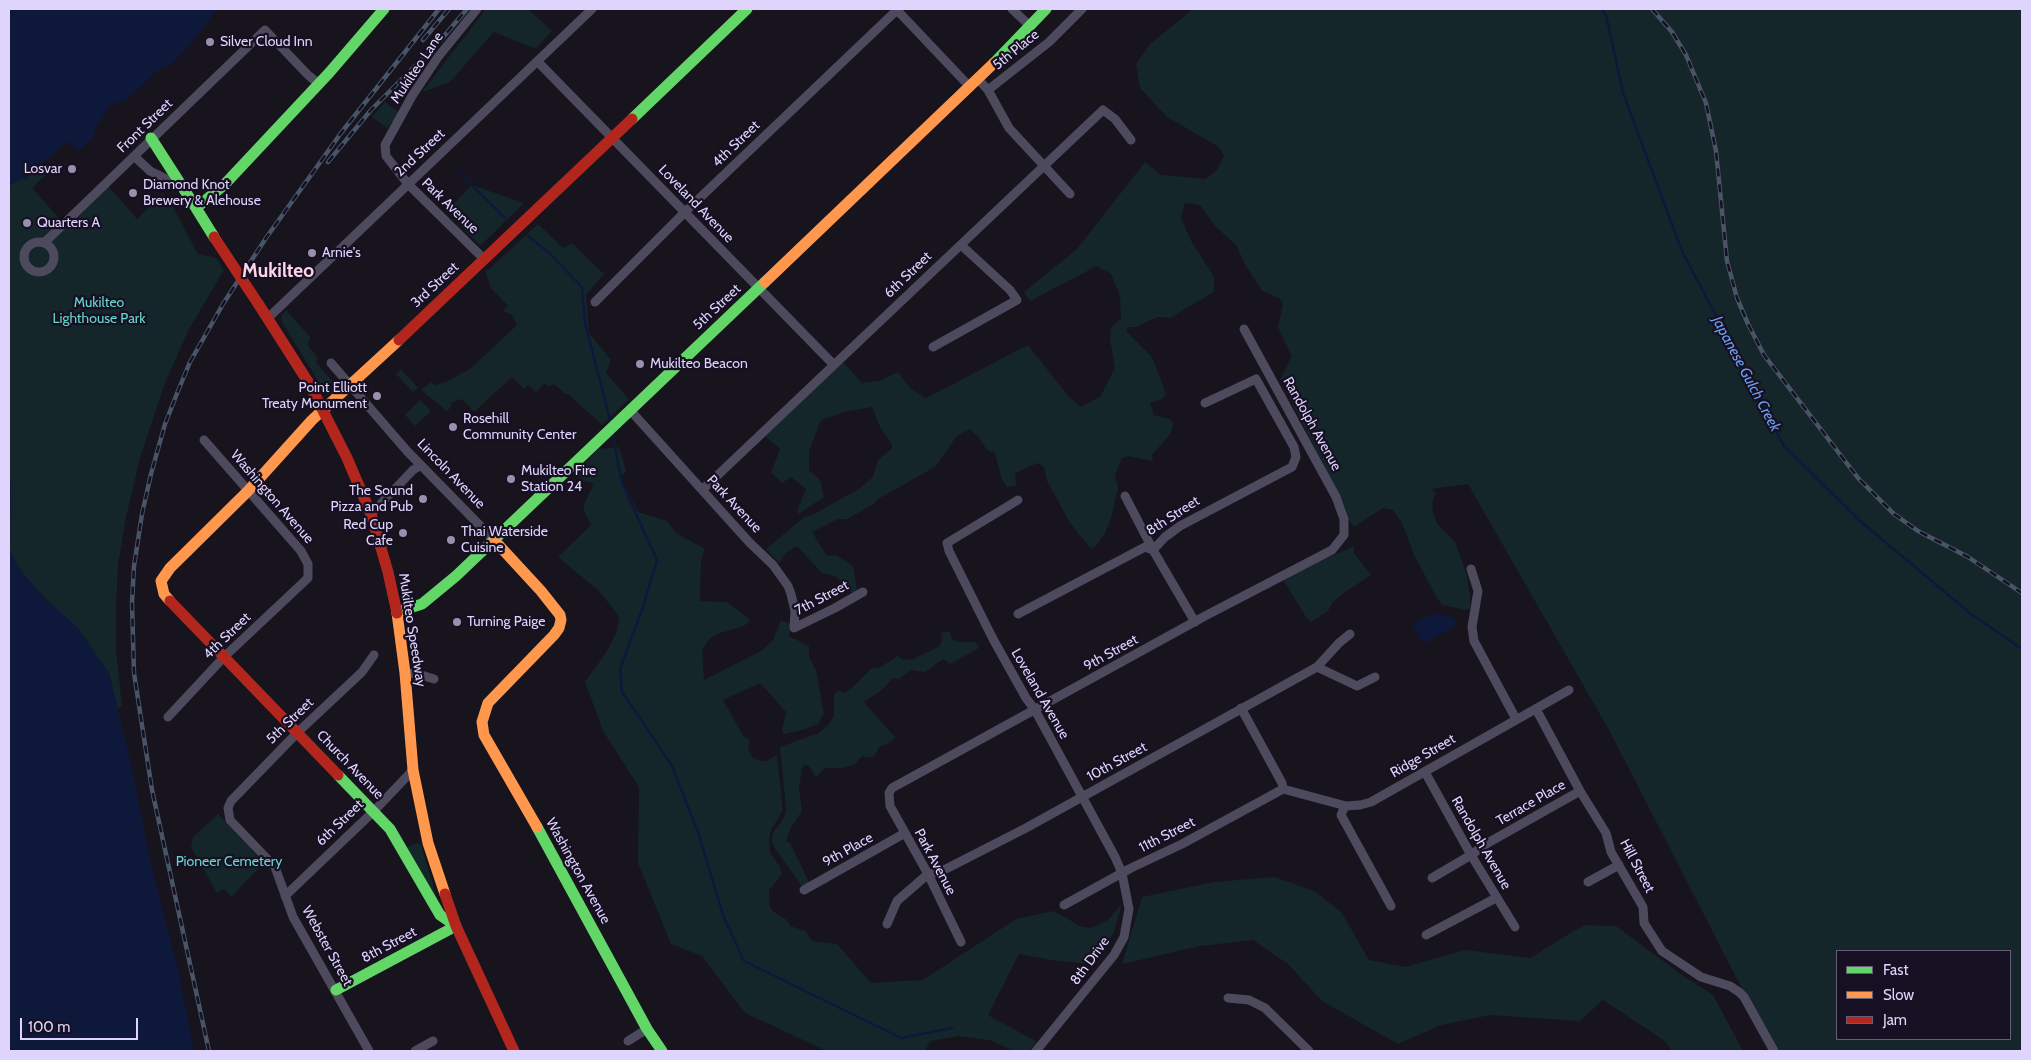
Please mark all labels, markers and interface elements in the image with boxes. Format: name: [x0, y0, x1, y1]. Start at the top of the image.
street label: 5th Place: [990, 26, 1042, 74]
street label: Mukilteo Lane: [387, 29, 447, 107]
place label: Silver Cloud Inn: [220, 34, 313, 50]
marker: Silver Cloud Inn: [204, 36, 216, 48]
street label: Front Street: [114, 96, 176, 156]
street label: 4th Street: [709, 117, 763, 171]
street label: 2nd Street: [392, 126, 448, 180]
place label: Losvar: [24, 161, 62, 177]
street label: Loveland Avenue: [655, 162, 737, 246]
marker: Losvar: [66, 163, 78, 175]
street label: Park Avenue: [418, 175, 482, 237]
place label: Diamond Knot Brewery & Alehouse: [143, 177, 261, 210]
marker: Diamond Knot Brewery & Alehouse: [127, 187, 139, 199]
place label: Quarters A: [37, 215, 100, 231]
marker: Quarters A: [21, 217, 33, 229]
place label: Arnie's: [322, 245, 361, 261]
marker: Arnie's: [306, 247, 318, 259]
street label: 6th Street: [881, 248, 935, 302]
street label: 3rd Street: [408, 259, 462, 311]
district label: Mukilteo: [242, 260, 314, 282]
street label: 5th Street: [690, 281, 744, 333]
park label: Mukilteo Lighthouse Park: [52, 295, 146, 328]
water label: Japanese Gulch Creek: [1708, 313, 1784, 435]
place label: Mukilteo Beacon: [650, 356, 748, 372]
marker: Mukilteo Beacon: [634, 358, 646, 370]
street label: Randolph Avenue: [1279, 374, 1345, 474]
place label: Point Elliott Treaty Monument: [262, 380, 367, 412]
marker: Point Elliott Treaty Monument: [371, 390, 383, 402]
place label: Rosehill Community Center: [463, 411, 576, 444]
marker: Rosehill Community Center: [447, 421, 459, 433]
street label: Lincoln Avenue: [414, 436, 488, 512]
street label: Washington Avenue: [227, 447, 317, 547]
place label: Mukilteo Fire Station 24: [521, 463, 596, 496]
street label: Park Avenue: [703, 472, 765, 536]
marker: Mukilteo Fire Station 24: [505, 473, 517, 485]
place label: The Sound Pizza and Pub: [331, 483, 413, 516]
marker: The Sound Pizza and Pub: [417, 493, 429, 505]
street label: 8th Street: [1143, 493, 1203, 539]
place label: Red Cup Cafe: [343, 517, 393, 550]
place label: Thai Waterside Cuisine: [461, 524, 548, 556]
marker: Red Cup Cafe: [397, 527, 409, 539]
marker: Thai Waterside Cuisine: [445, 534, 457, 546]
street label: Mukilteo Speedway: [395, 572, 429, 688]
street label: 7th Street: [792, 577, 852, 619]
street label: 4th Street: [200, 609, 254, 663]
place label: Turning Paige: [467, 614, 545, 630]
marker: Turning Paige: [451, 616, 463, 628]
street label: 9th Street: [1081, 631, 1141, 675]
street label: Loveland Avenue: [1007, 646, 1073, 742]
street label: 5th Street: [263, 694, 317, 748]
street label: Church Avenue: [313, 727, 387, 803]
street label: Ridge Street: [1387, 731, 1459, 781]
street label: 10th Street: [1084, 739, 1150, 785]
street label: Terrace Place: [1493, 776, 1569, 830]
street label: Randolph Avenue: [1448, 793, 1514, 893]
street label: 6th Street: [313, 796, 367, 850]
street label: 11th Street: [1136, 814, 1198, 856]
street label: Washington Avenue: [542, 815, 614, 927]
street label: Park Avenue: [911, 826, 959, 898]
street label: 9th Place: [820, 829, 876, 871]
street label: Hill Street: [1616, 836, 1658, 896]
park label: Pioneer Cemetery: [176, 854, 282, 870]
street label: Webster Street: [298, 903, 356, 989]
street label: 8th Street: [359, 924, 419, 966]
street label: 8th Drive: [1067, 934, 1113, 988]
legend: [1836, 950, 2011, 1040]
text: Fast: [1883, 961, 1908, 979]
text: Slow: [1883, 986, 1914, 1004]
scale bar: [22, 1008, 140, 1040]
text: Jam: [1883, 1011, 1907, 1029]
text: 100 m: [28, 1018, 70, 1036]

